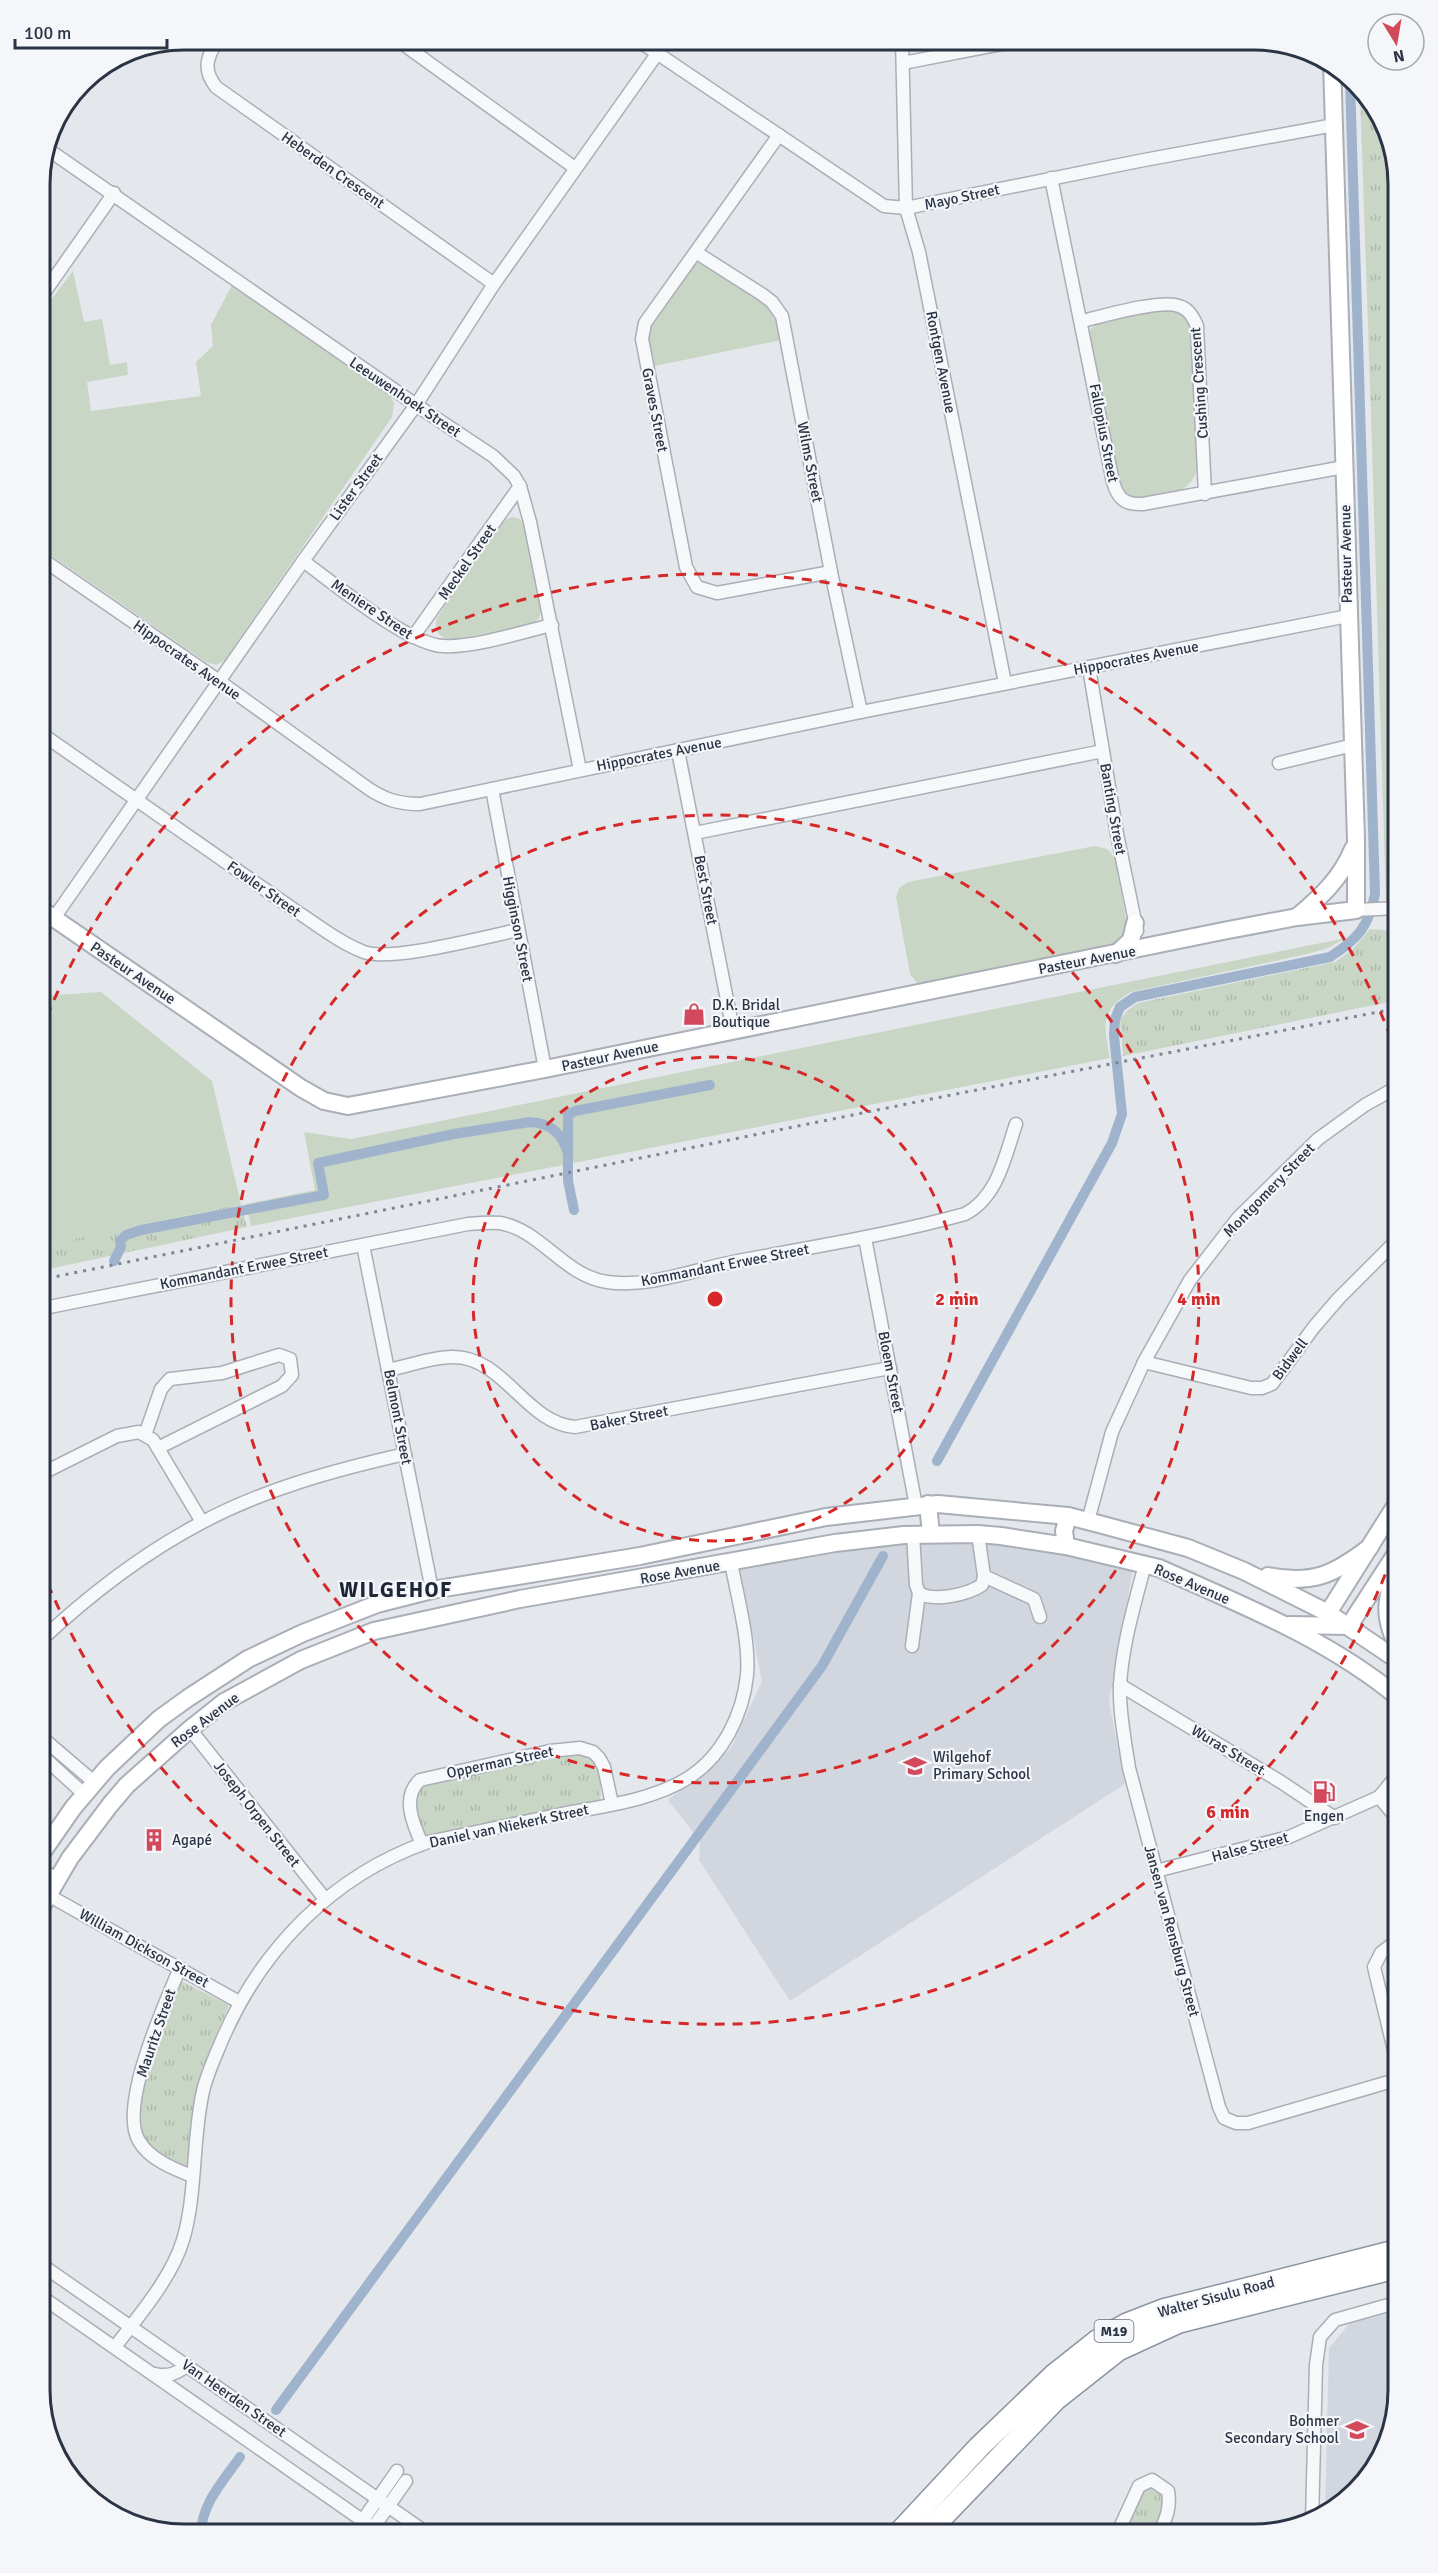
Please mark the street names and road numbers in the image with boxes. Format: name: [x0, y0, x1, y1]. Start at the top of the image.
street label: Heberden Crescent: [278, 128, 388, 212]
street label: Mayo Street: [923, 180, 1001, 214]
street label: Rontgen Avenue: [922, 309, 960, 415]
street label: Cushing Crescent: [1186, 327, 1212, 439]
street label: Leeuwenhoek Street: [346, 353, 464, 441]
street label: Graves Street: [638, 366, 672, 454]
street label: Fallopius Street: [1086, 382, 1122, 484]
street label: Wilms Street: [793, 420, 827, 504]
street label: Lister Street: [326, 450, 386, 524]
street label: Pasteur Avenue: [1336, 504, 1356, 604]
street label: Meckel Street: [434, 521, 500, 603]
street label: Meniere Street: [328, 575, 416, 643]
street label: Hippocrates Avenue: [130, 616, 244, 704]
street label: Hippocrates Avenue: [1072, 637, 1200, 679]
street label: Hippocrates Avenue: [595, 733, 723, 775]
street label: Banting Street: [1096, 762, 1130, 856]
street label: Best Street: [690, 854, 722, 926]
street label: Fowler Street: [224, 857, 304, 921]
street label: Higginson Street: [499, 875, 537, 983]
street label: Pasteur Avenue: [87, 938, 179, 1008]
street label: Pasteur Avenue: [1037, 942, 1137, 978]
street label: Pasteur Avenue: [560, 1037, 660, 1075]
street label: Montgomery Street: [1220, 1139, 1318, 1241]
street label: Kommandant Erwee Street: [639, 1240, 811, 1290]
street label: Kommandant Erwee Street: [158, 1243, 330, 1293]
street label: Bloem Street: [874, 1330, 908, 1414]
street label: Bidwell: [1268, 1334, 1312, 1384]
street label: Belmont Street: [380, 1368, 416, 1466]
street label: Baker Street: [588, 1402, 670, 1434]
street label: Rose Avenue: [639, 1556, 721, 1588]
street label: Rose Avenue: [1151, 1560, 1233, 1608]
street label: Rose Avenue: [167, 1688, 243, 1752]
street label: Wuras Street: [1188, 1721, 1268, 1779]
street label: Opperman Street: [445, 1742, 555, 1782]
street label: Joseph Orpen Street: [210, 1757, 304, 1871]
street label: Daniel van Niekerk Street: [428, 1800, 590, 1852]
street label: Halse Street: [1210, 1828, 1290, 1866]
street label: Jansen van Rensburg Street: [1140, 1843, 1204, 2019]
street label: William Dickson Street: [76, 1905, 212, 1991]
street label: Mauritz Street: [132, 1986, 180, 2080]
street label: Walter Sisulu Road: [1156, 2273, 1277, 2321]
road number: M19: [1094, 2320, 1134, 2342]
street label: Van Heerden Street: [178, 2355, 290, 2441]

